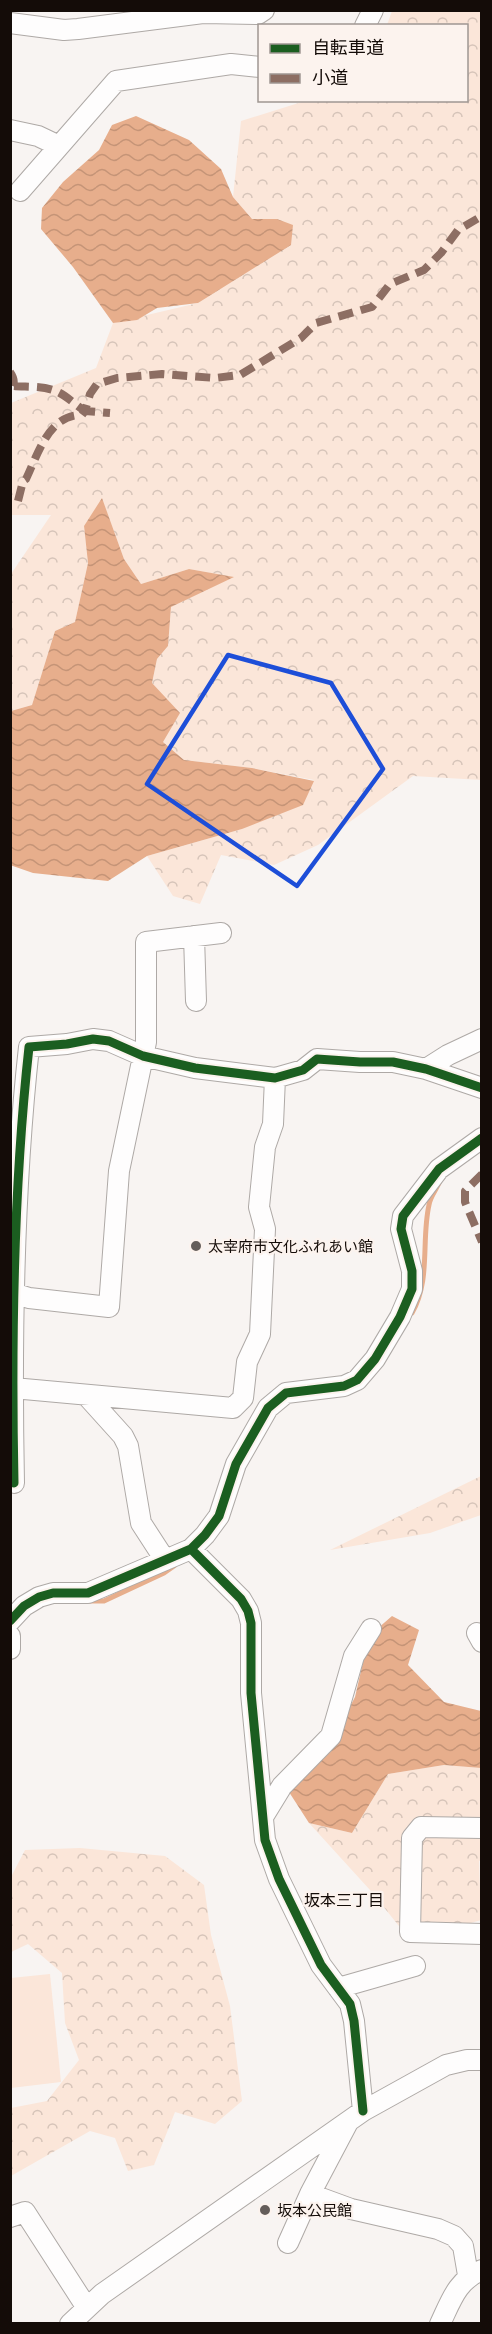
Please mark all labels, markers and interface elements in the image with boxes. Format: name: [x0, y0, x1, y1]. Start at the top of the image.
legend: [258, 24, 468, 102]
text: 自転車道: [312, 36, 384, 59]
text: 小道: [312, 66, 348, 89]
place label: 太宰府市文化ふれあい館: [208, 1237, 373, 1256]
marker: 太宰府市文化ふれあい館: [189, 1239, 203, 1253]
district label: 坂本三丁目: [304, 1890, 384, 1910]
place label: 坂本公民館: [277, 2201, 352, 2220]
marker: 坂本公民館: [258, 2203, 272, 2217]

